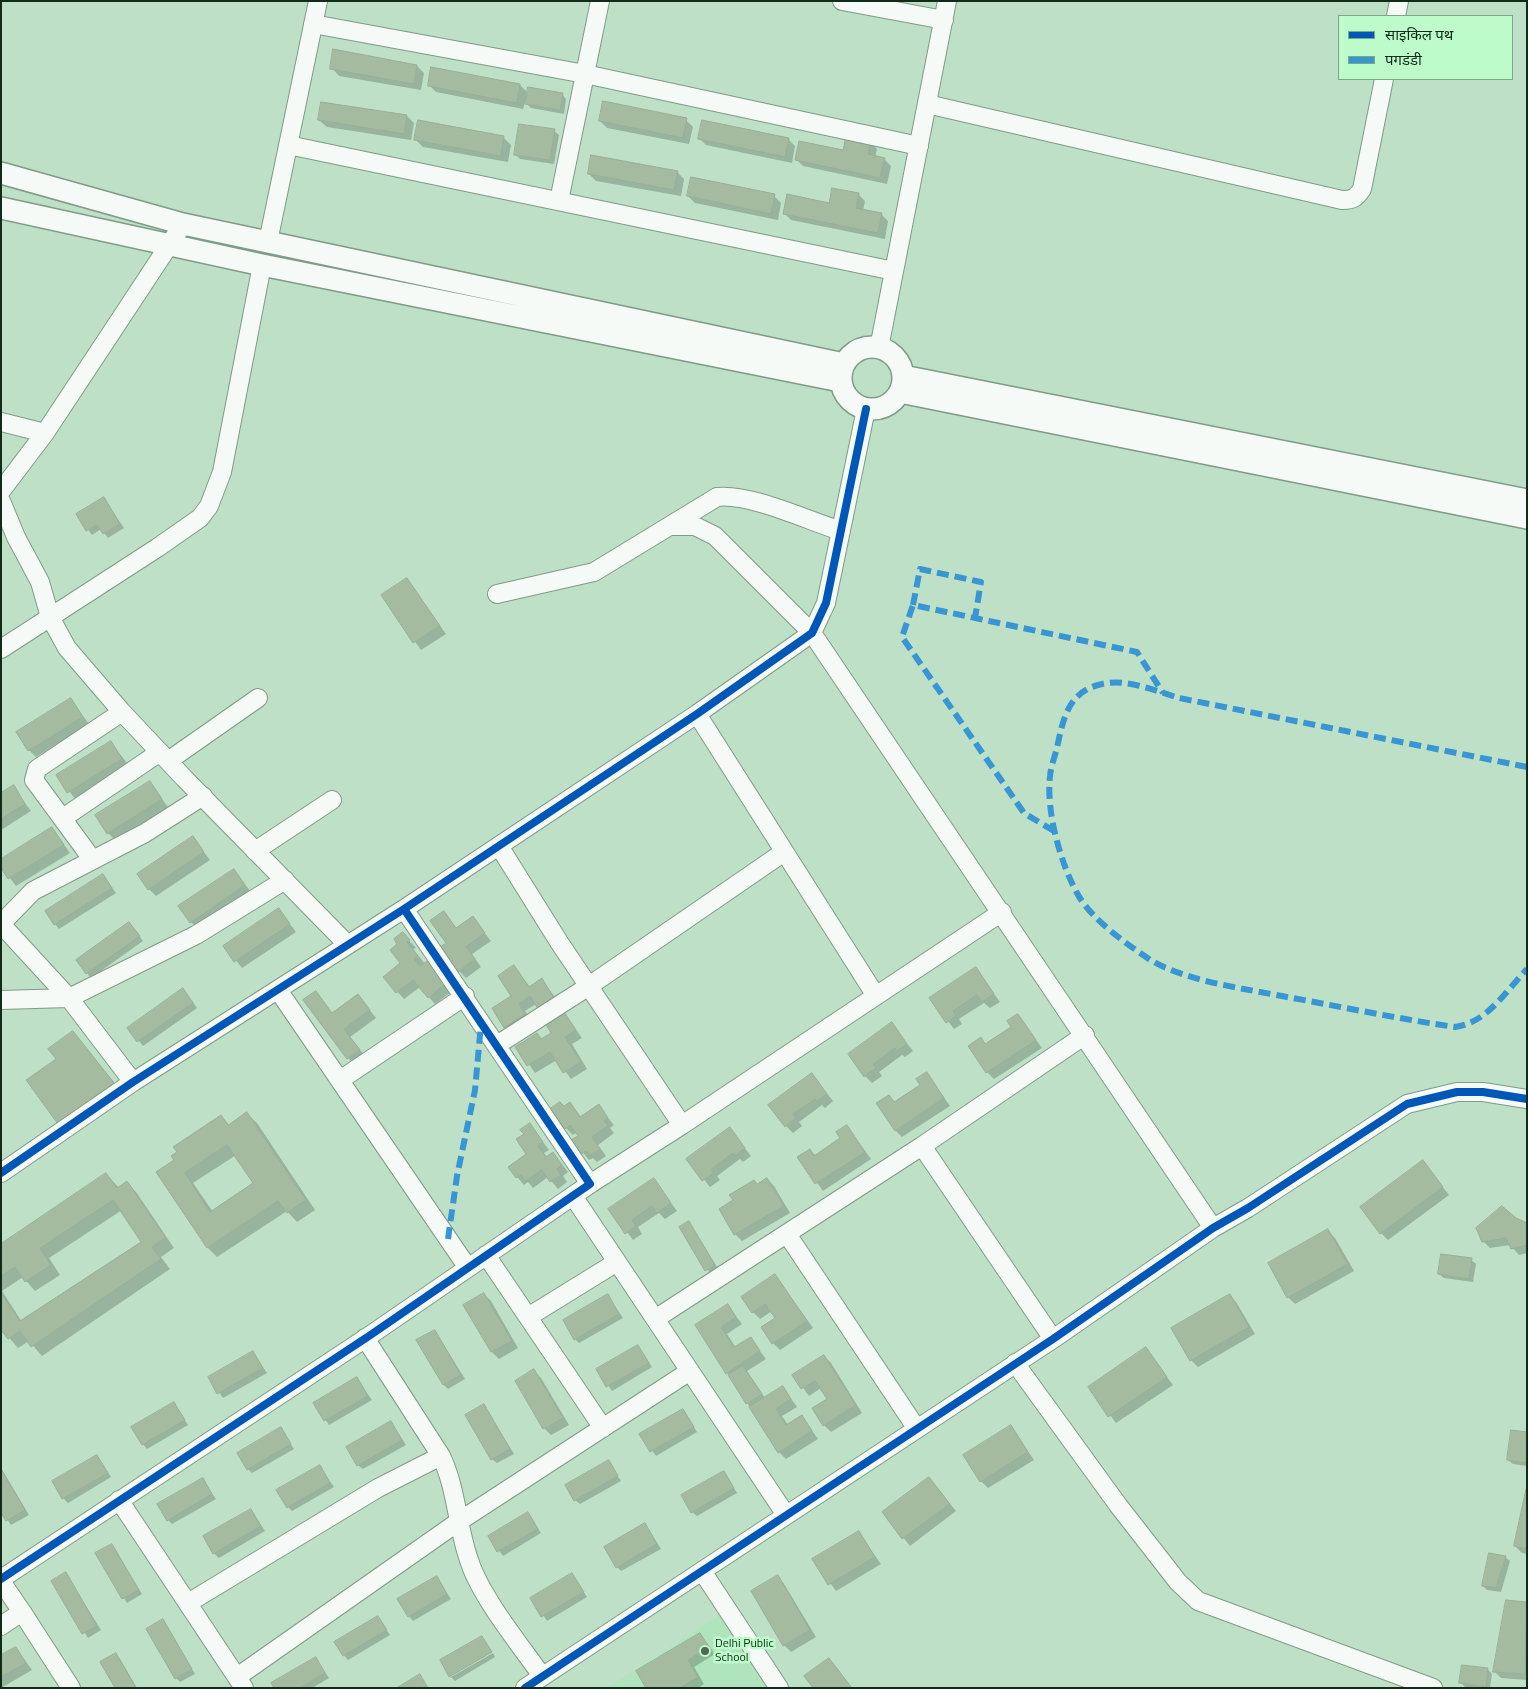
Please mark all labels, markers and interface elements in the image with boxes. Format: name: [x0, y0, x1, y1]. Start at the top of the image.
legend: [1338, 15, 1513, 80]
text: साइकिल पथ: [1385, 23, 1453, 46]
text: पगडंडी: [1385, 48, 1422, 71]
place label: Delhi Public School: [715, 1637, 774, 1665]
marker: Delhi Public School: [699, 1645, 711, 1657]

